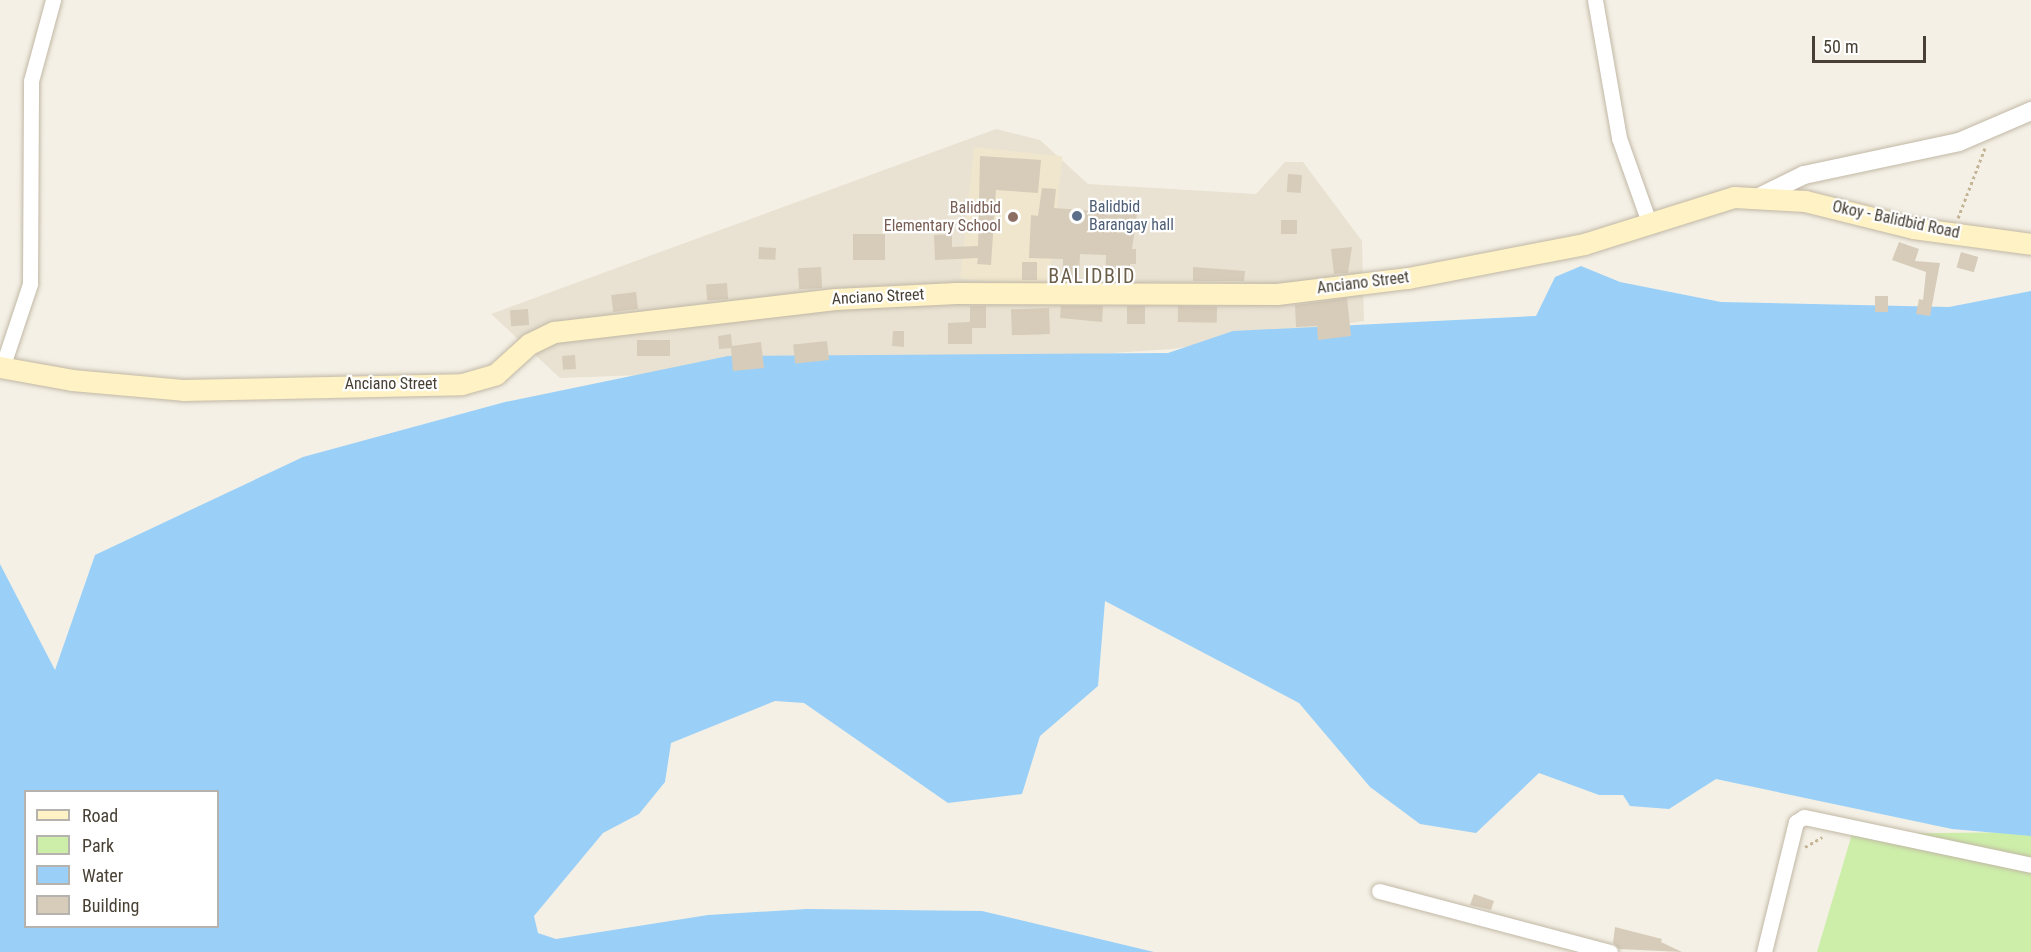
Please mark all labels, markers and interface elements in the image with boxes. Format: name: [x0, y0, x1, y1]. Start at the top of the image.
scale bar: [1815, 24, 1929, 62]
text: 50 m: [1823, 36, 1858, 57]
place label: Balidbid Barangay hall: [1089, 197, 1174, 235]
street label: Okoy - Balidbid Road: [1831, 197, 1961, 243]
place label: Balidbid Elementary School: [884, 198, 1001, 236]
marker: Balidbid Barangay hall: [1070, 209, 1084, 223]
marker: Balidbid Elementary School: [1006, 210, 1020, 224]
district label: BALIDBID: [1048, 264, 1136, 288]
street label: Anciano Street: [1316, 268, 1410, 298]
street label: Anciano Street: [831, 285, 925, 309]
street label: Anciano Street: [345, 374, 437, 394]
legend: [24, 790, 219, 928]
text: Road: [82, 805, 118, 826]
text: Park: [82, 835, 114, 856]
text: Water: [82, 865, 123, 886]
text: Building: [82, 895, 139, 916]

